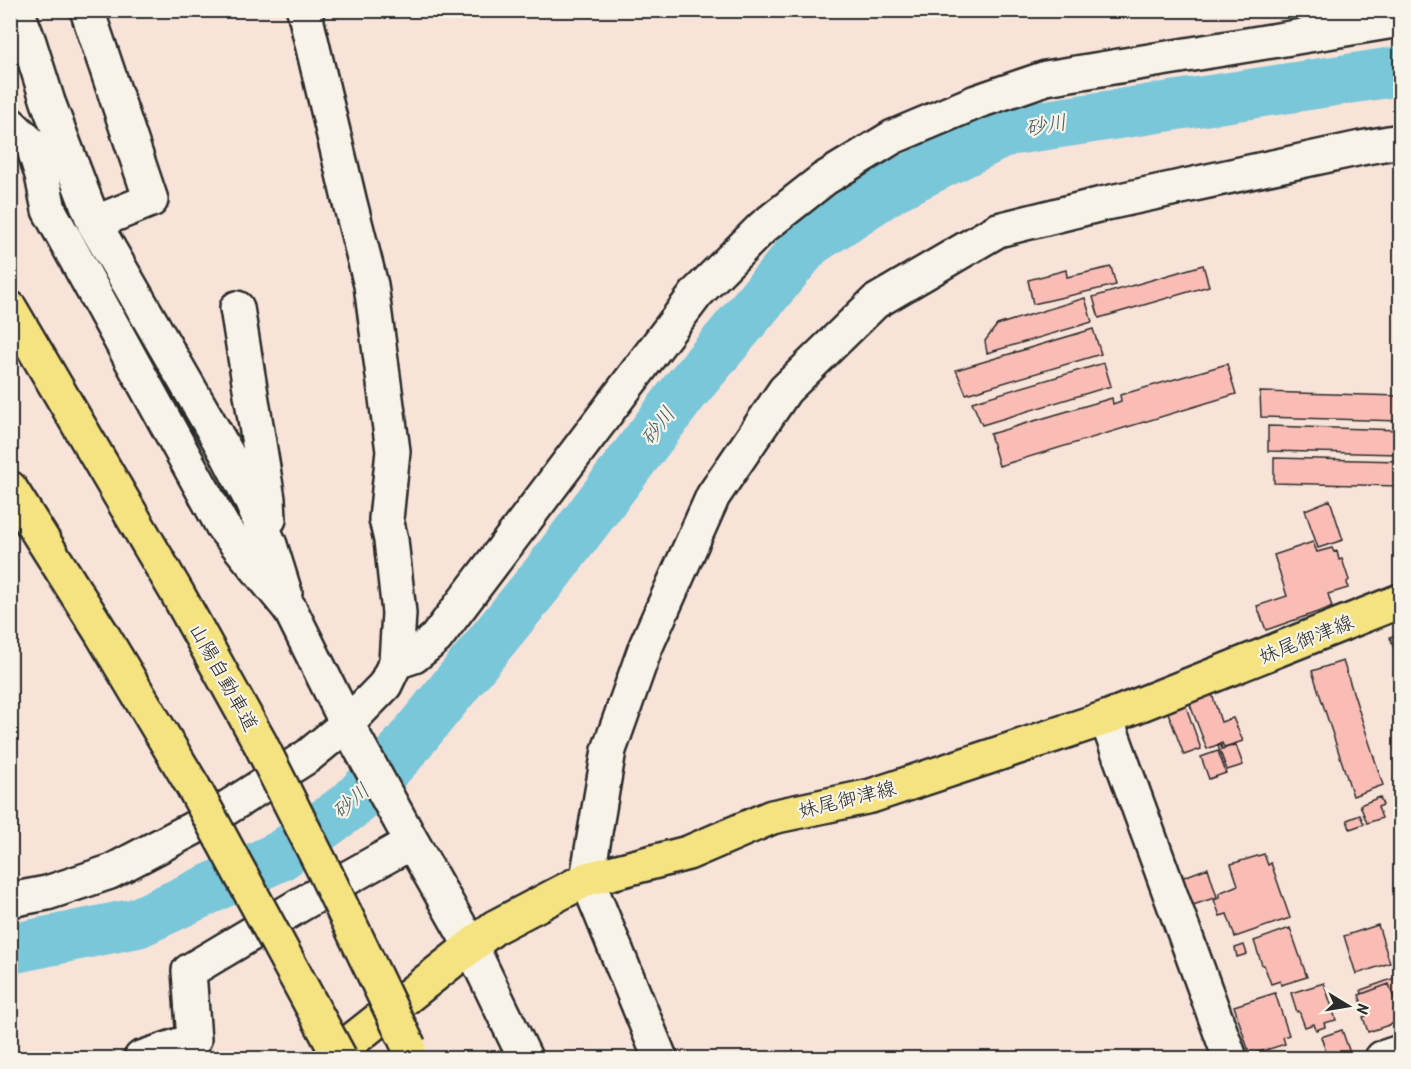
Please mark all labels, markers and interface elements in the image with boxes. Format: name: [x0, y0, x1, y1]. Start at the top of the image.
water label: 砂川: [1023, 107, 1070, 146]
water label: 砂川: [633, 400, 685, 454]
street label: 妹尾御津線: [1254, 607, 1359, 674]
street label: 山陽自動車道: [179, 618, 265, 738]
street label: 妹尾御津線: [795, 773, 900, 829]
water label: 砂川: [325, 776, 379, 828]
north arrow: [1318, 976, 1378, 1036]
text: N: [1348, 1001, 1374, 1016]

